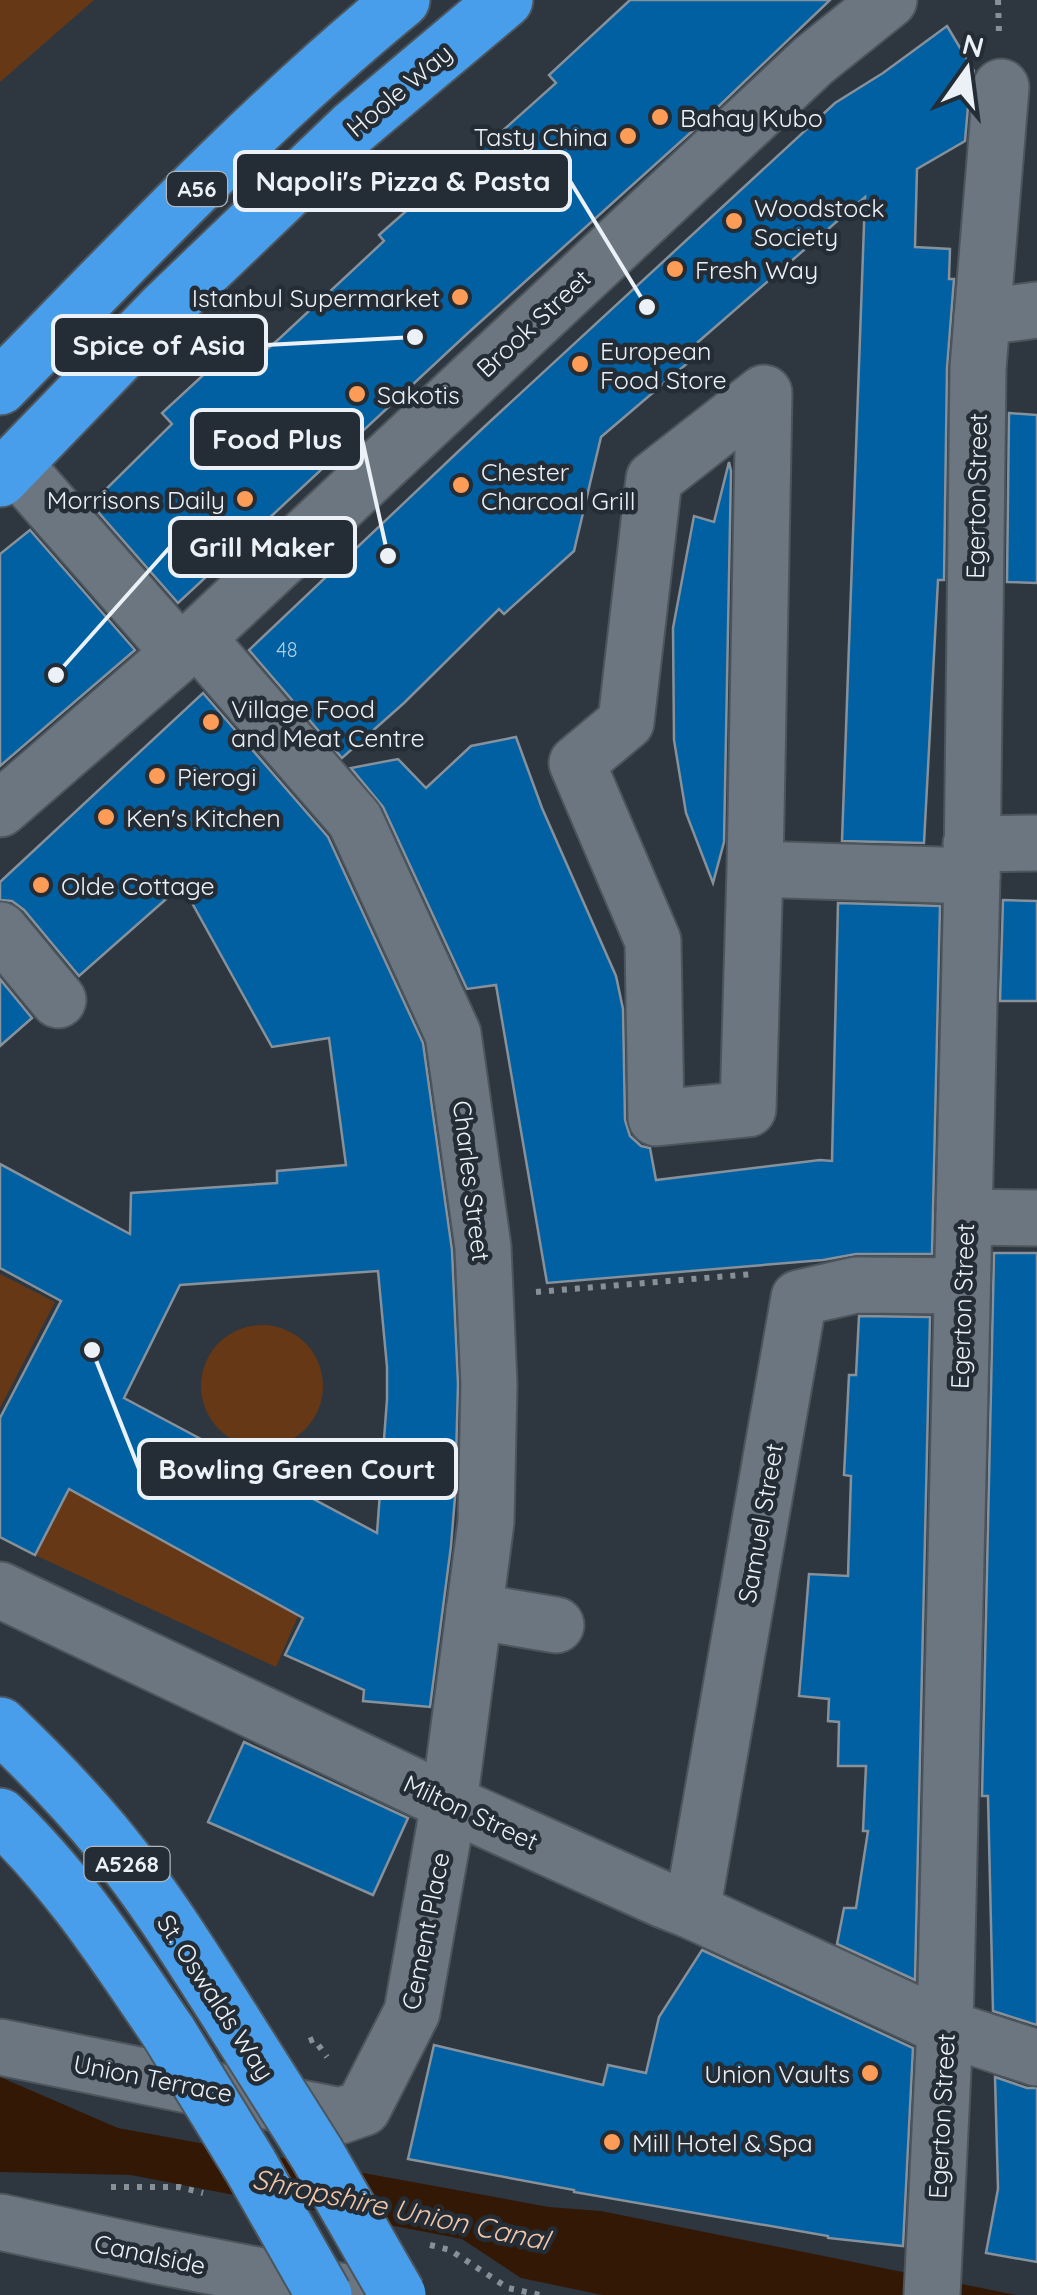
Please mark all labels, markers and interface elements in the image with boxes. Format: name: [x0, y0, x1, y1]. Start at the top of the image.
north arrow: [917, 20, 1017, 120]
text: N: [959, 26, 987, 65]
street label: Hoole Way: [340, 37, 458, 143]
place label: Bahay Kubo: [680, 102, 823, 133]
marker: Bahay Kubo: [649, 106, 671, 128]
place label: Tasty China: [474, 121, 608, 152]
marker: Tasty China: [617, 125, 639, 147]
callout: Napoli's Pizza & Pasta: [235, 152, 570, 210]
text: Napoli's Pizza & Pasta: [255, 163, 551, 198]
road number: A56: [167, 172, 227, 206]
place label: Woodstock Society: [754, 192, 885, 252]
marker: Woodstock Society: [723, 210, 745, 232]
place label: Fresh Way: [695, 254, 818, 285]
marker: Fresh Way: [664, 258, 686, 280]
street label: Brook Street: [470, 263, 596, 383]
place label: Istanbul Supermarket: [192, 282, 440, 313]
marker: Istanbul Supermarket: [449, 286, 471, 308]
callout: Spice of Asia: [53, 316, 266, 374]
text: Spice of Asia: [73, 327, 245, 362]
place label: European Food Store: [600, 335, 727, 395]
marker: European Food Store: [569, 353, 591, 375]
place label: Sakotis: [377, 379, 460, 410]
marker: Sakotis: [346, 383, 368, 405]
callout: Food Plus: [192, 410, 362, 468]
street label: Egerton Street: [959, 413, 993, 579]
text: Food Plus: [212, 421, 342, 456]
place label: Chester Charcoal Grill: [481, 456, 635, 516]
marker: Chester Charcoal Grill: [450, 474, 472, 496]
place label: Morrisons Daily: [47, 484, 225, 515]
marker: Morrisons Daily: [234, 488, 256, 510]
callout: Grill Maker: [170, 518, 355, 576]
text: Grill Maker: [189, 529, 335, 564]
house number: 48: [276, 637, 298, 662]
place label: Village Food and Meat Centre: [231, 693, 425, 753]
marker: Village Food and Meat Centre: [200, 711, 222, 733]
place label: Pierogi: [177, 761, 257, 792]
marker: Pierogi: [146, 765, 168, 787]
place label: Ken's Kitchen: [126, 802, 281, 833]
marker: Ken's Kitchen: [95, 806, 117, 828]
place label: Olde Cottage: [61, 870, 215, 901]
marker: Olde Cottage: [30, 874, 52, 896]
street label: Charles Street: [447, 1099, 497, 1263]
street label: Egerton Street: [944, 1223, 980, 1389]
callout: Bowling Green Court: [139, 1440, 456, 1498]
street label: Samuel Street: [731, 1441, 789, 1605]
text: Bowling Green Court: [158, 1451, 436, 1486]
street label: Milton Street: [399, 1767, 543, 1857]
road number: A5268: [84, 1847, 170, 1881]
street label: Cement Place: [395, 1850, 455, 2012]
street label: St. Oswalds Way: [151, 1908, 281, 2086]
street label: Egerton Street: [921, 2032, 961, 2200]
street label: Union Terrace: [71, 2047, 235, 2109]
place label: Union Vaults: [704, 2058, 850, 2089]
marker: Union Vaults: [859, 2062, 881, 2084]
place label: Mill Hotel & Spa: [632, 2127, 813, 2158]
marker: Mill Hotel & Spa: [601, 2131, 623, 2153]
water label: Shropshire Union Canal: [250, 2160, 556, 2258]
street label: Canalside: [91, 2227, 209, 2281]

